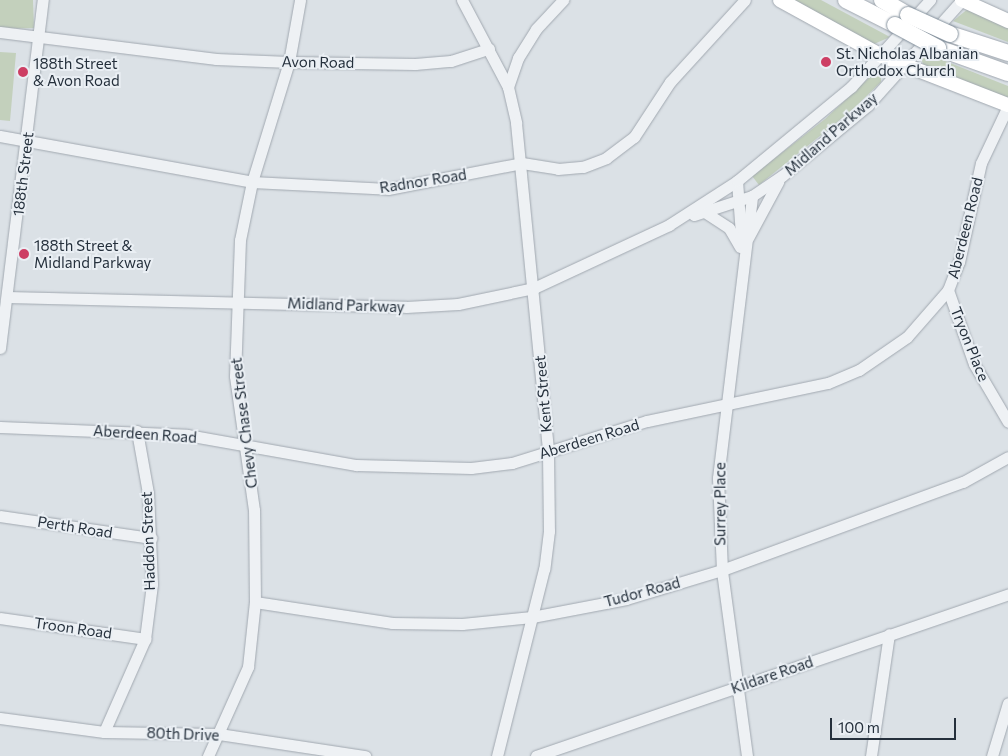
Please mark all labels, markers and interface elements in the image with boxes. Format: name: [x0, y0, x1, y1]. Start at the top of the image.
place label: St. Nicholas Albanian Orthodox Church: [836, 44, 978, 79]
street label: Avon Road: [282, 52, 354, 72]
place label: 188th Street & Avon Road: [33, 54, 120, 89]
marker: St. Nicholas Albanian Orthodox Church: [820, 56, 832, 68]
marker: 188th Street & Avon Road: [17, 66, 29, 78]
street label: Midland Parkway: [781, 89, 881, 179]
street label: 188th Street: [9, 131, 37, 217]
street label: Radnor Road: [378, 165, 468, 197]
street label: Aberdeen Road: [944, 175, 986, 281]
place label: 188th Street & Midland Parkway: [34, 236, 151, 271]
marker: 188th Street & Midland Parkway: [18, 248, 30, 260]
street label: Midland Parkway: [287, 294, 405, 316]
street label: Tryon Place: [947, 304, 993, 384]
street label: Kent Street: [531, 355, 555, 433]
street label: Chevy Chase Street: [227, 357, 261, 489]
street label: Aberdeen Road: [537, 415, 641, 463]
street label: Aberdeen Road: [93, 421, 197, 447]
street label: Surrey Place: [711, 462, 729, 546]
street label: Haddon Street: [137, 491, 159, 591]
street label: Perth Road: [36, 512, 114, 542]
street label: Tudor Road: [602, 573, 682, 611]
street label: Troon Road: [33, 614, 113, 642]
street label: Kildare Road: [729, 653, 815, 697]
scale bar: [833, 708, 959, 740]
text: 100 m: [838, 718, 880, 736]
street label: 80th Drive: [146, 724, 220, 744]

